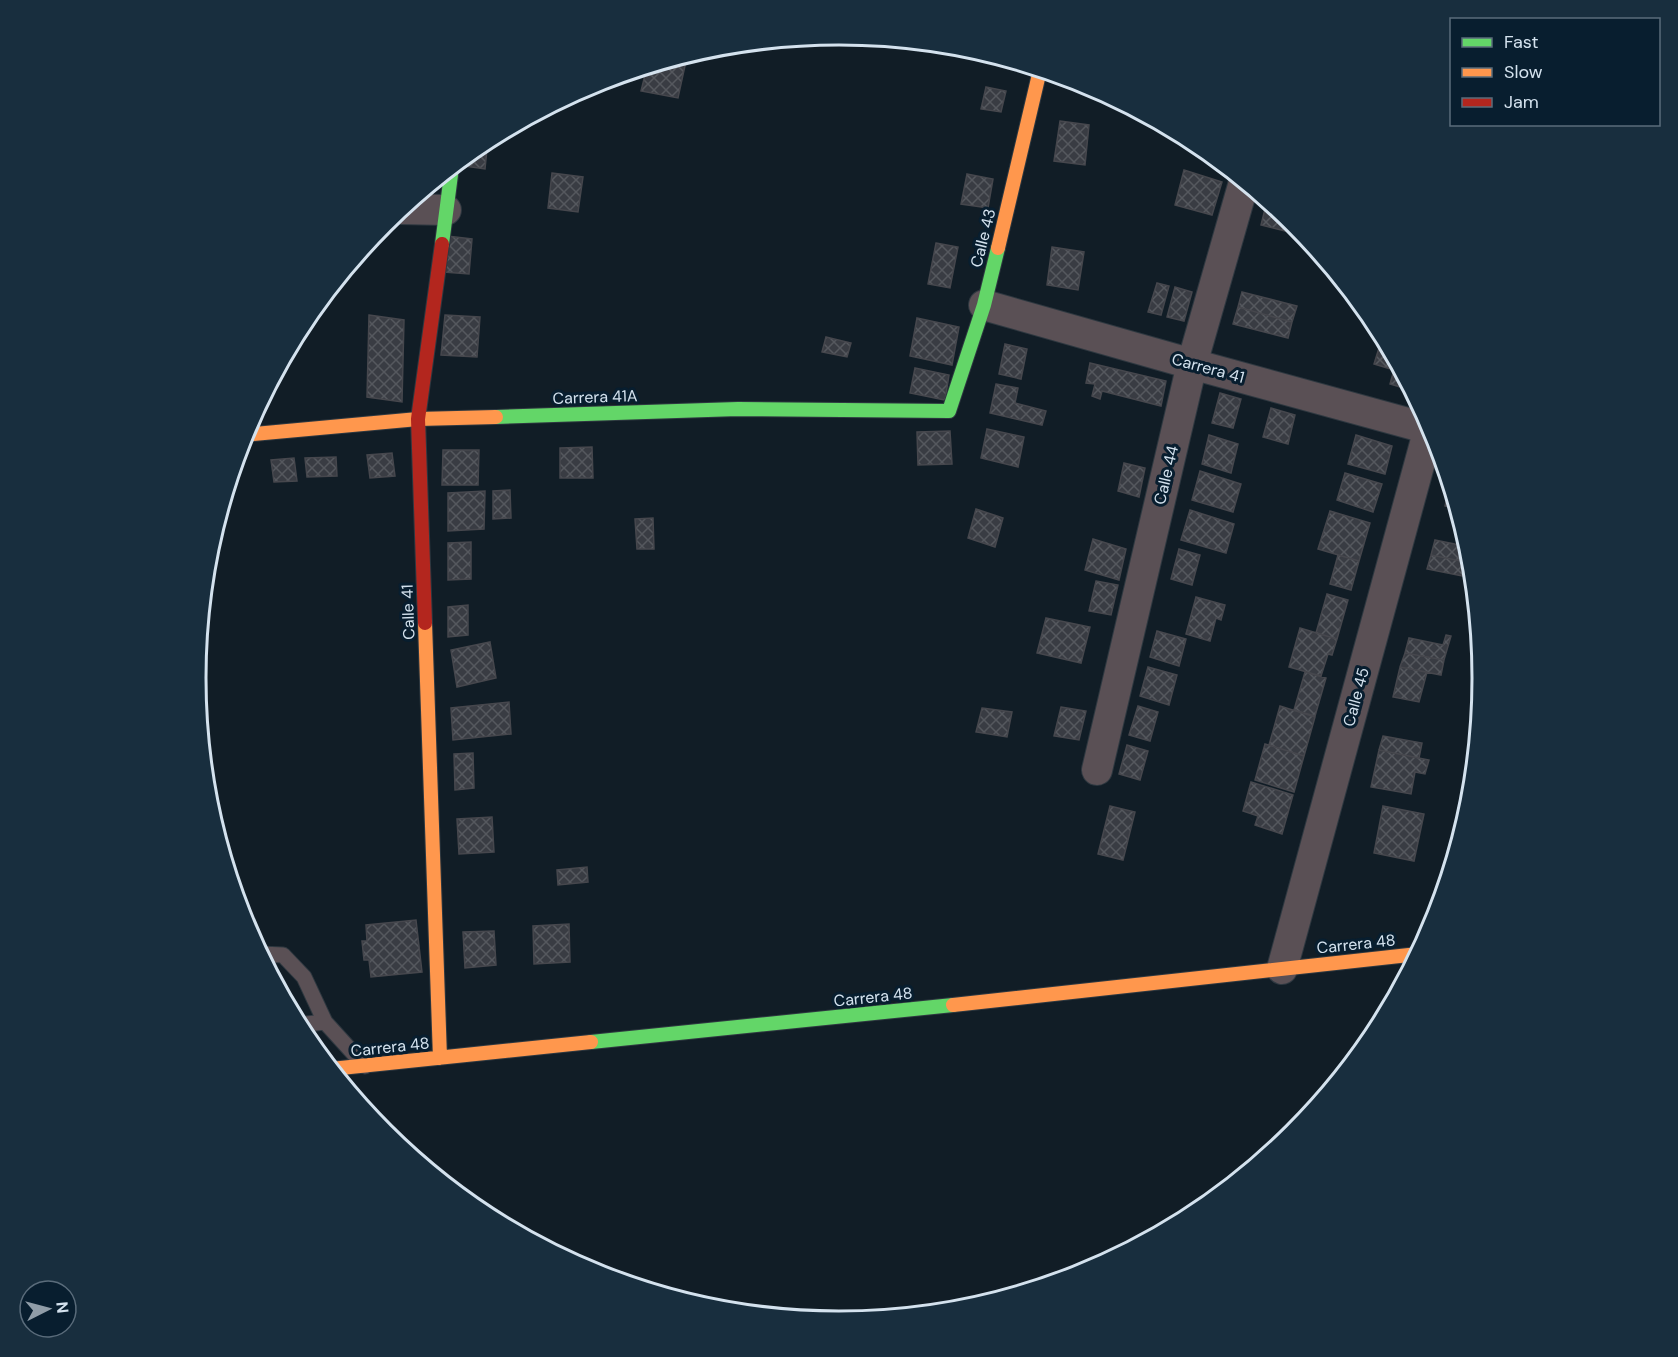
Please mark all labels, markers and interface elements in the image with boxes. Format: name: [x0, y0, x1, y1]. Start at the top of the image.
legend: [1450, 18, 1660, 126]
text: Fast: [1504, 30, 1539, 54]
text: Slow: [1504, 60, 1543, 84]
text: Jam: [1504, 90, 1539, 114]
street label: Calle 43: [966, 206, 1000, 270]
street label: Carrera 41: [1169, 348, 1247, 388]
street label: Carrera 41A: [552, 385, 638, 409]
street label: Calle 44: [1149, 443, 1183, 507]
street label: Calle 41: [397, 584, 419, 640]
street label: Calle 45: [1338, 665, 1374, 729]
street label: Carrera 48: [1316, 929, 1396, 959]
street label: Carrera 48: [833, 982, 913, 1012]
street label: Carrera 48: [350, 1032, 430, 1062]
north arrow: [18, 1279, 78, 1339]
text: N: [51, 1301, 73, 1314]

